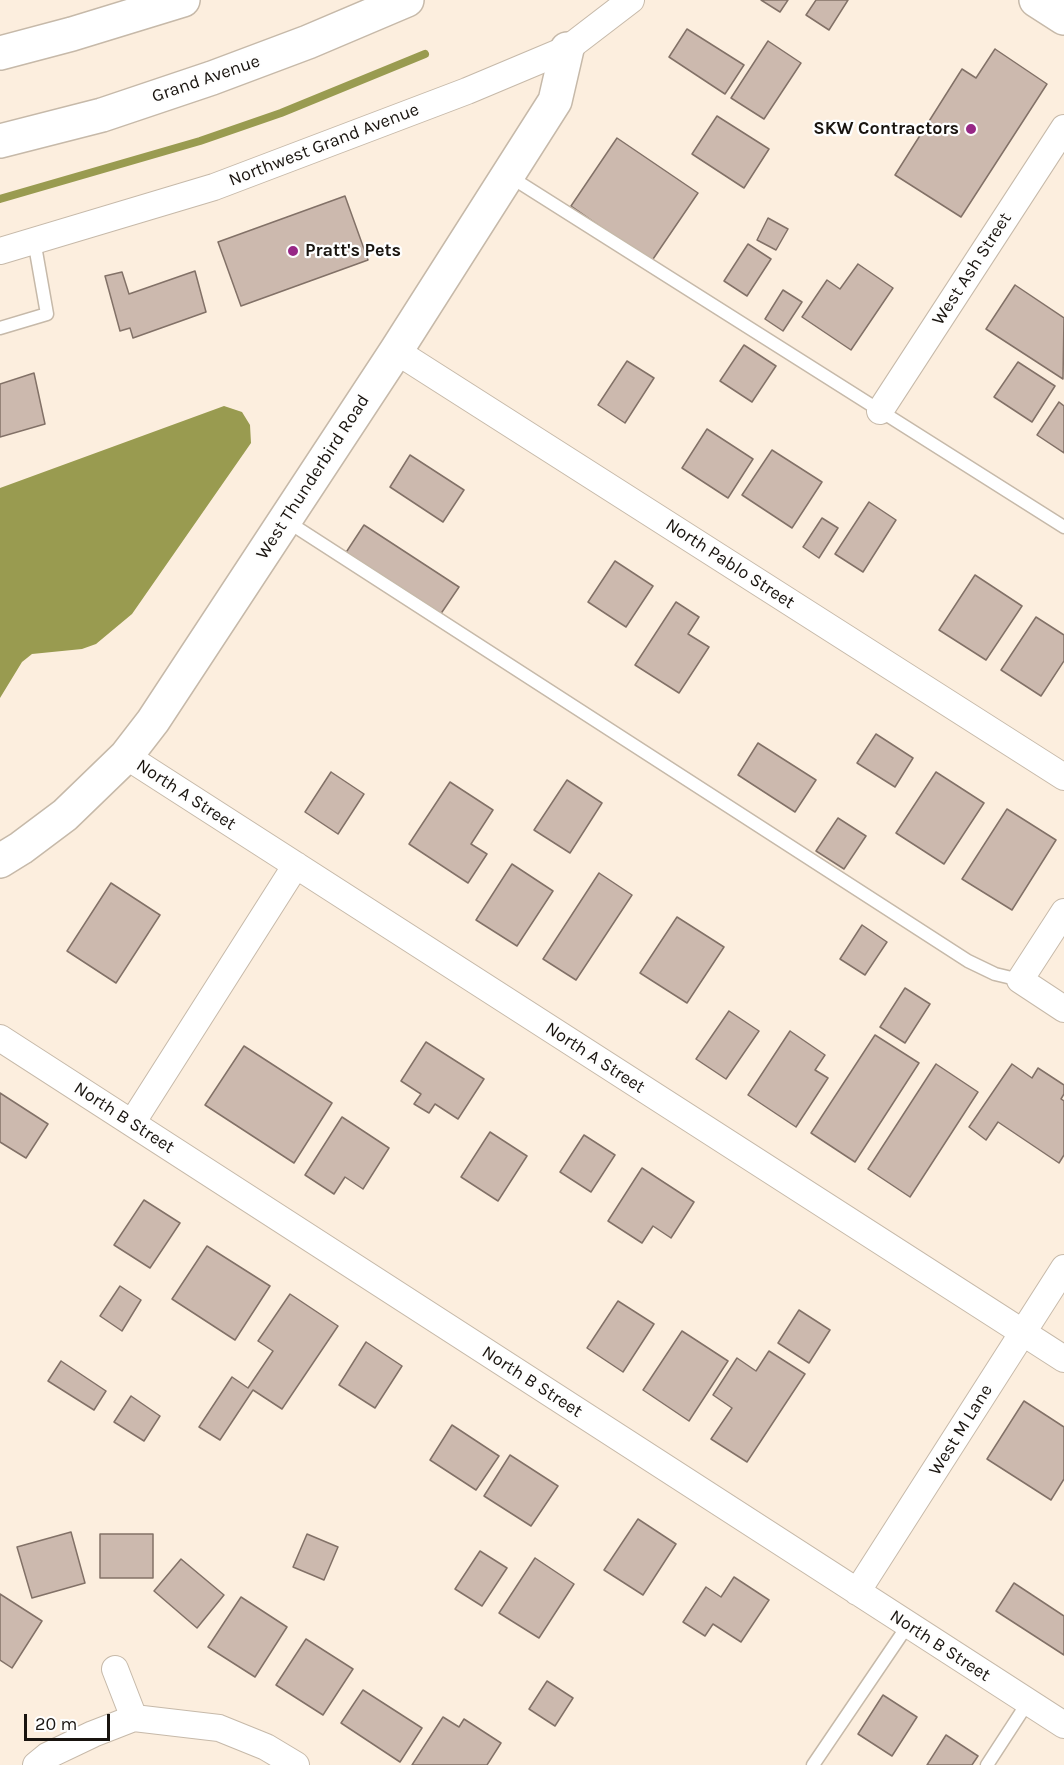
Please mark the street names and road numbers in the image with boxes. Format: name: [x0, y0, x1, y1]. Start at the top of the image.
street label: Grand Avenue: [149, 50, 263, 108]
street label: Northwest Grand Avenue: [226, 99, 422, 191]
street label: West Ash Street: [928, 209, 1016, 329]
street label: West Thunderbird Road: [252, 391, 374, 563]
street label: North Pablo Street: [661, 514, 799, 614]
street label: North A Street: [132, 755, 240, 835]
street label: North A Street: [541, 1018, 649, 1098]
street label: North B Street: [70, 1078, 178, 1158]
street label: North B Street: [478, 1342, 586, 1422]
street label: West M Lane: [924, 1381, 998, 1479]
street label: North B Street: [886, 1606, 994, 1686]

